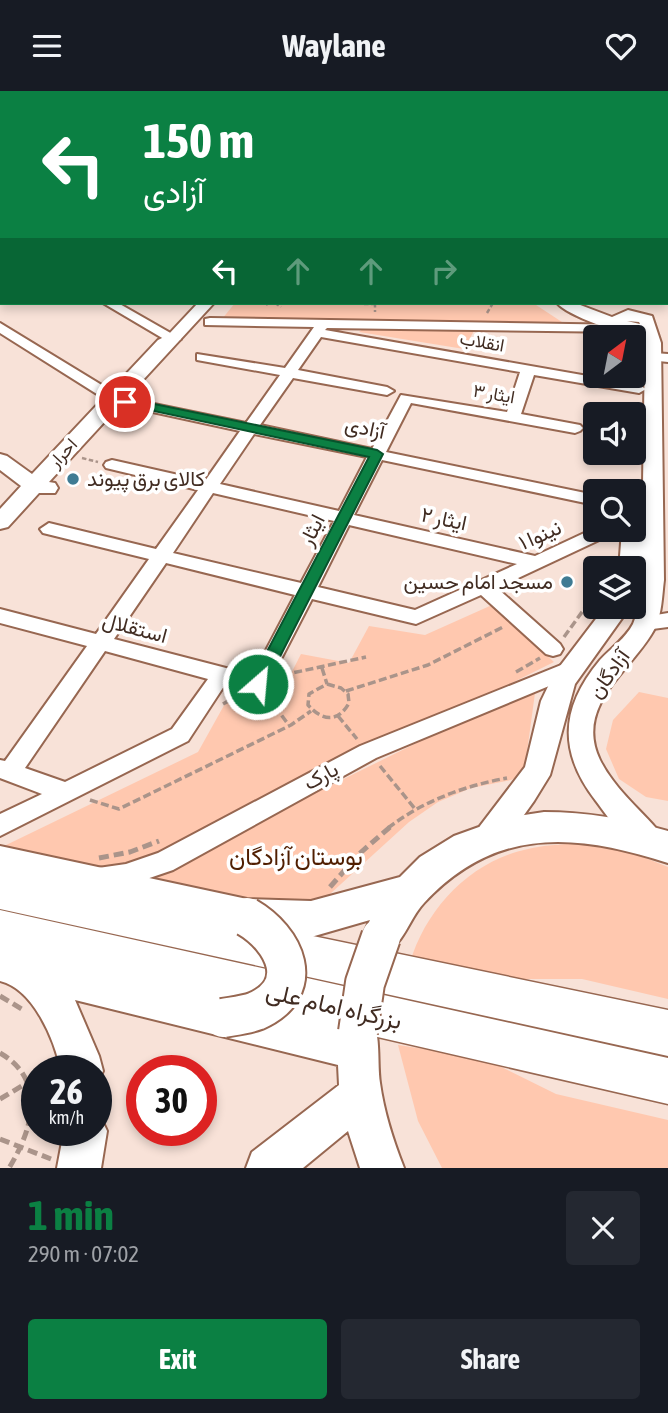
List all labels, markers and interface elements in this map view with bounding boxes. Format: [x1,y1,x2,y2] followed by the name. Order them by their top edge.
[28,27,66,65] icon: menu
[282,27,386,64] text: Waylane
[602,27,640,65] icon: heart
[143,112,254,168] text: 150 m
[28,119,119,210] icon: left
[143,173,205,210] text: آزادی
[206,252,244,290] icon: left
[279,252,317,290] icon: ahead
[352,252,390,290] icon: ahead
[425,252,463,290] icon: right
[583,325,646,389] north arrow
[583,325,646,619] map controls
[458,327,506,356] street label: انقلاب
[95,372,155,432] pin
[471,380,517,408] street label: ایثار ۳
[106,383,144,421] icon: arrive
[583,402,646,465] button: sound
[343,411,390,445] street label: آزادی
[43,434,82,473] street label: احرار
[87,466,205,493] place label: کالای برق پیوند
[65,471,81,487] marker: کالای برق پیوند
[583,479,646,542] button: search
[419,502,469,536] street label: ایثار ۲
[293,510,331,551] street label: ایثار
[515,514,565,556] street label: نینوا ۱
[583,556,646,619] button: layers
[404,569,553,596] place label: مسجد امام حسین
[559,574,575,590] marker: مسجد امام حسین
[100,607,170,648] street label: استقلال
[583,643,637,704] street label: آزادگان
[221,647,295,721] position arrow
[299,756,343,797] street label: پارک
[229,843,363,872] park label: بوستان آزادگان
[263,977,404,1037] street label: بزرگراه امام علی
[126,1055,217,1146] speed limit sign: 30
[50,1071,83,1111] text: 26
[49,1107,84,1128] text: km/h
[28,1191,114,1239] text: 1 min
[566,1191,640,1265] button: close
[28,1241,139,1267] text: 290 m · 07:02
[28,1319,327,1399] button: Exit
[341,1319,640,1399] button: Share

